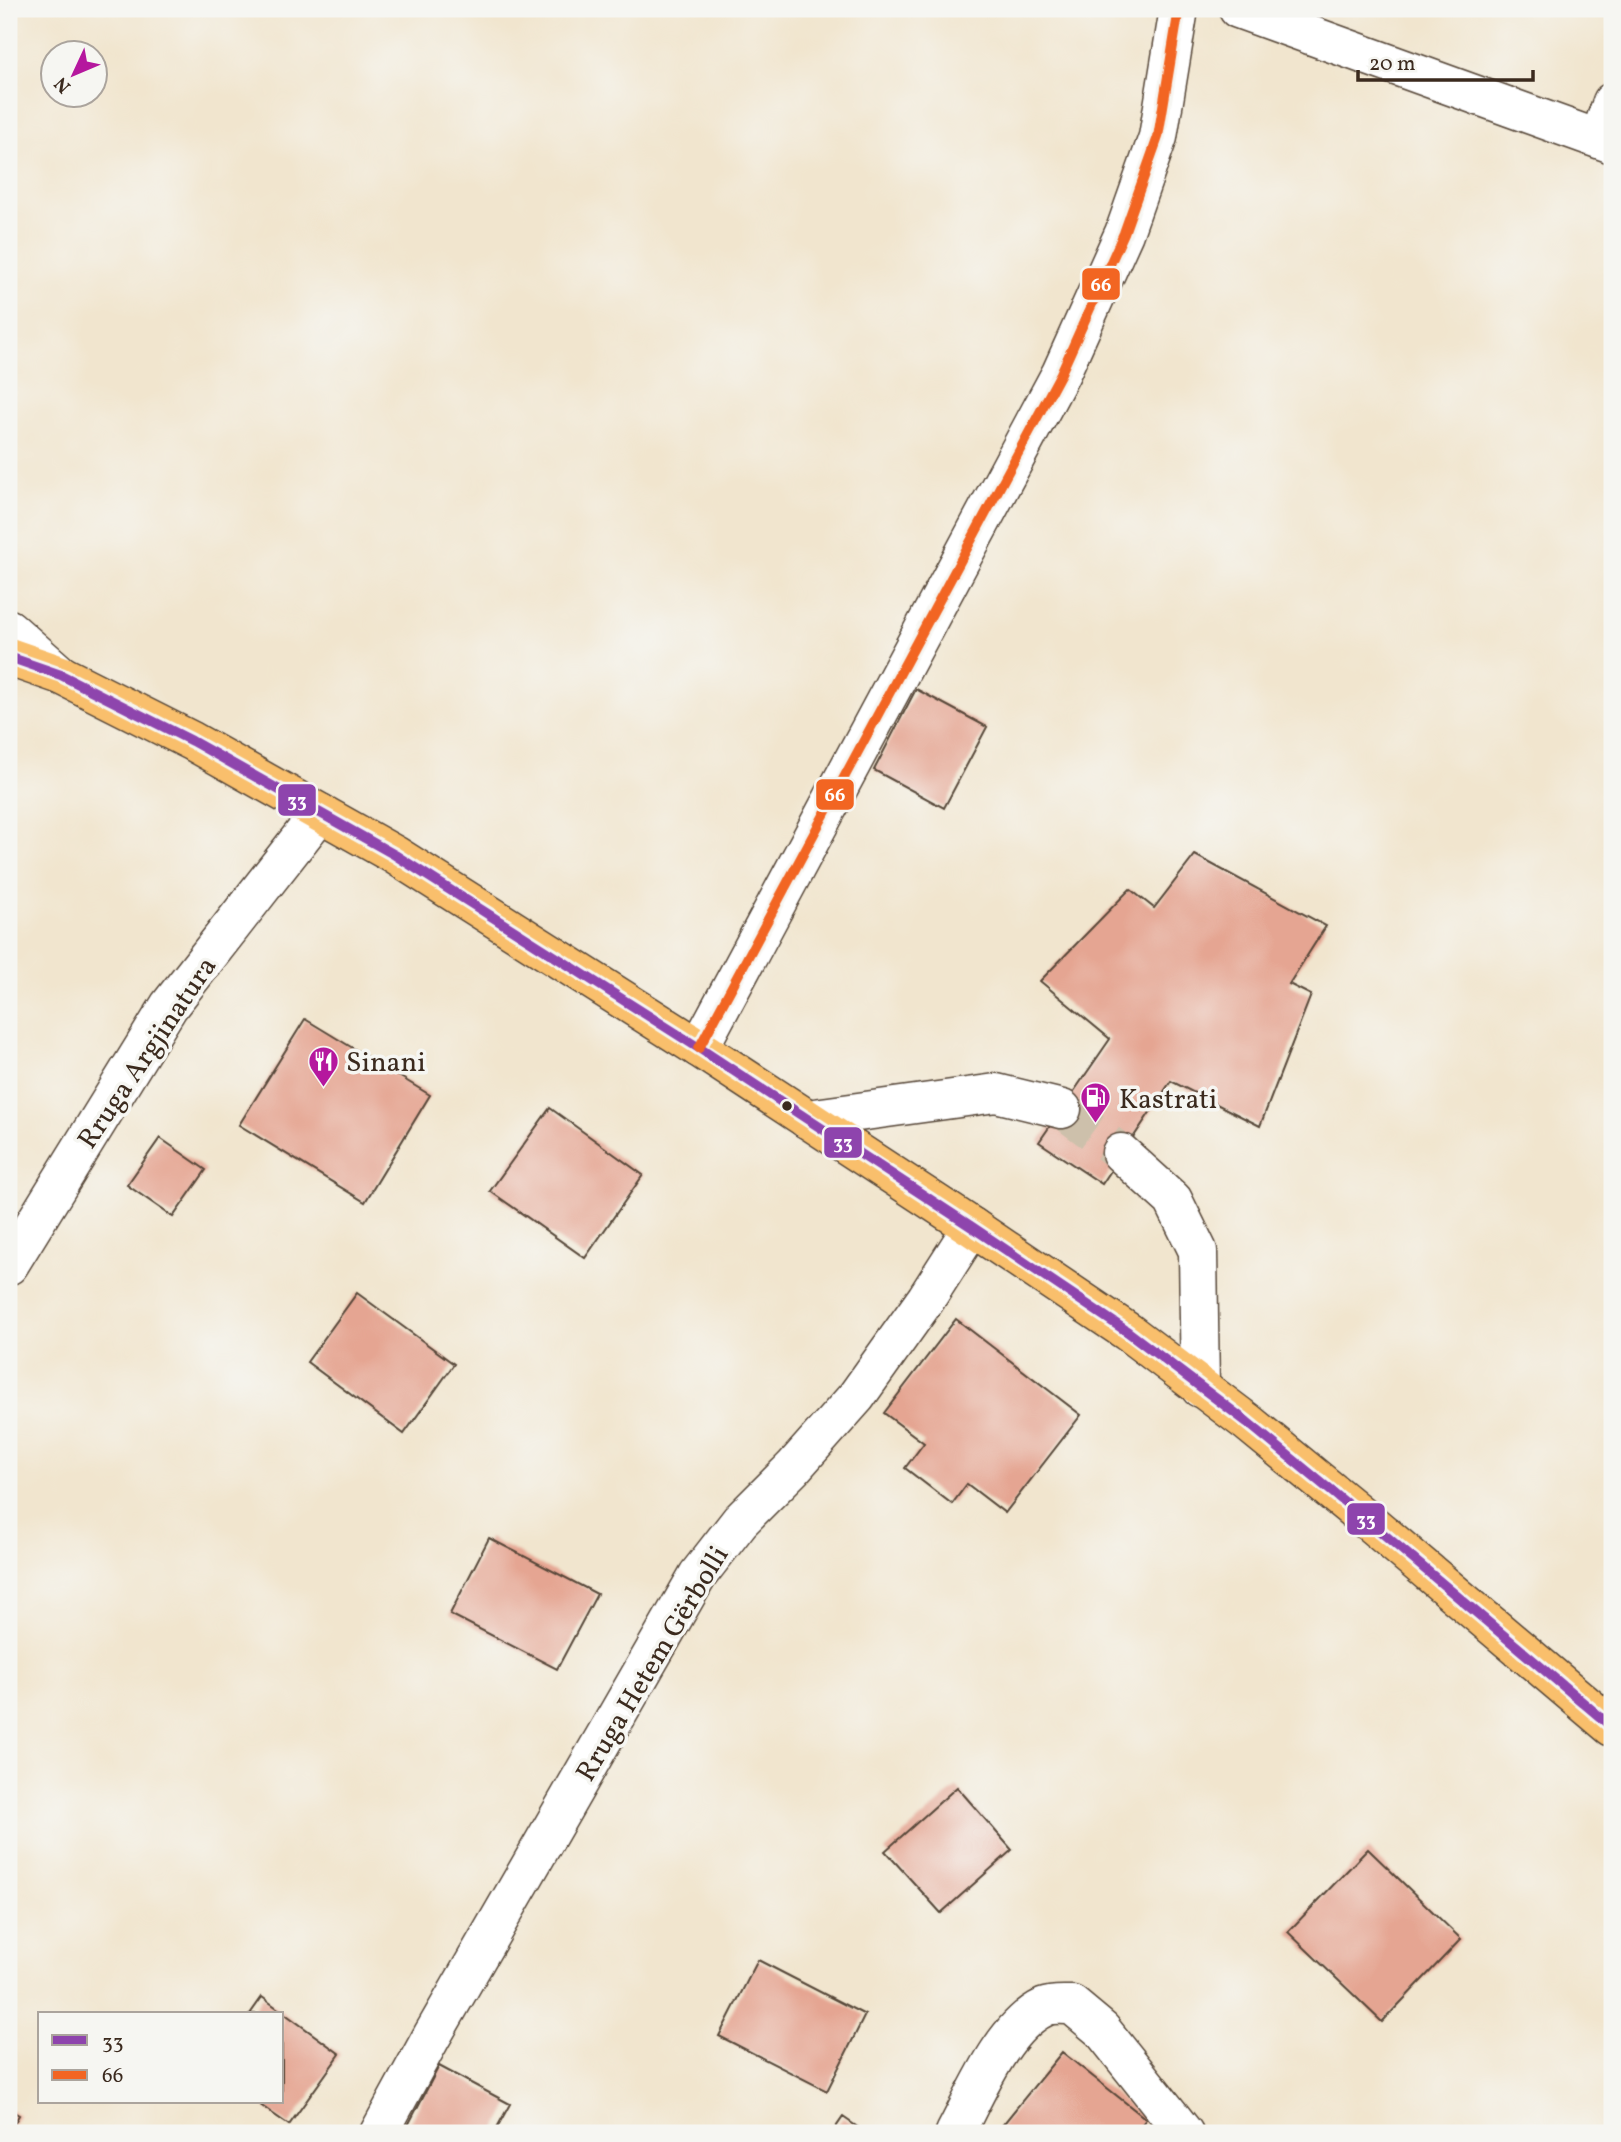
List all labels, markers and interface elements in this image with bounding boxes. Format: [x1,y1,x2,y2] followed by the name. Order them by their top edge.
[38,38,108,108] north arrow
[1358,38,1534,82] scale bar
[1369,50,1415,79] text: 20 m
[49,70,77,98] text: N
[1081,267,1121,301] line badge: 66
[1091,273,1111,299] text: 66
[815,778,855,811] line badge: 66
[277,783,317,817] line badge: 33
[825,783,845,809] text: 66
[287,789,307,815] text: 33
[69,950,227,1157] street label: Rruga Argjinatura
[306,1044,340,1088] restaurant icon: Sinani
[346,1044,426,1083] place label: Sinani
[1079,1081,1113,1125] fuel station icon: Kastrati
[1119,1081,1217,1120] place label: Kastrati
[780,1099,794,1113] unlabelled marker
[823,1126,863,1159] line badge: 33
[833,1131,853,1157] text: 33
[1346,1502,1386,1536] line badge: 33
[1356,1508,1376,1534] text: 33
[567,1539,739,1789] street label: Rruga Hetem Gërbolli
[38,2012,284,2104] legend
[102,2028,123,2057] text: 33
[102,2062,123,2091] text: 66

